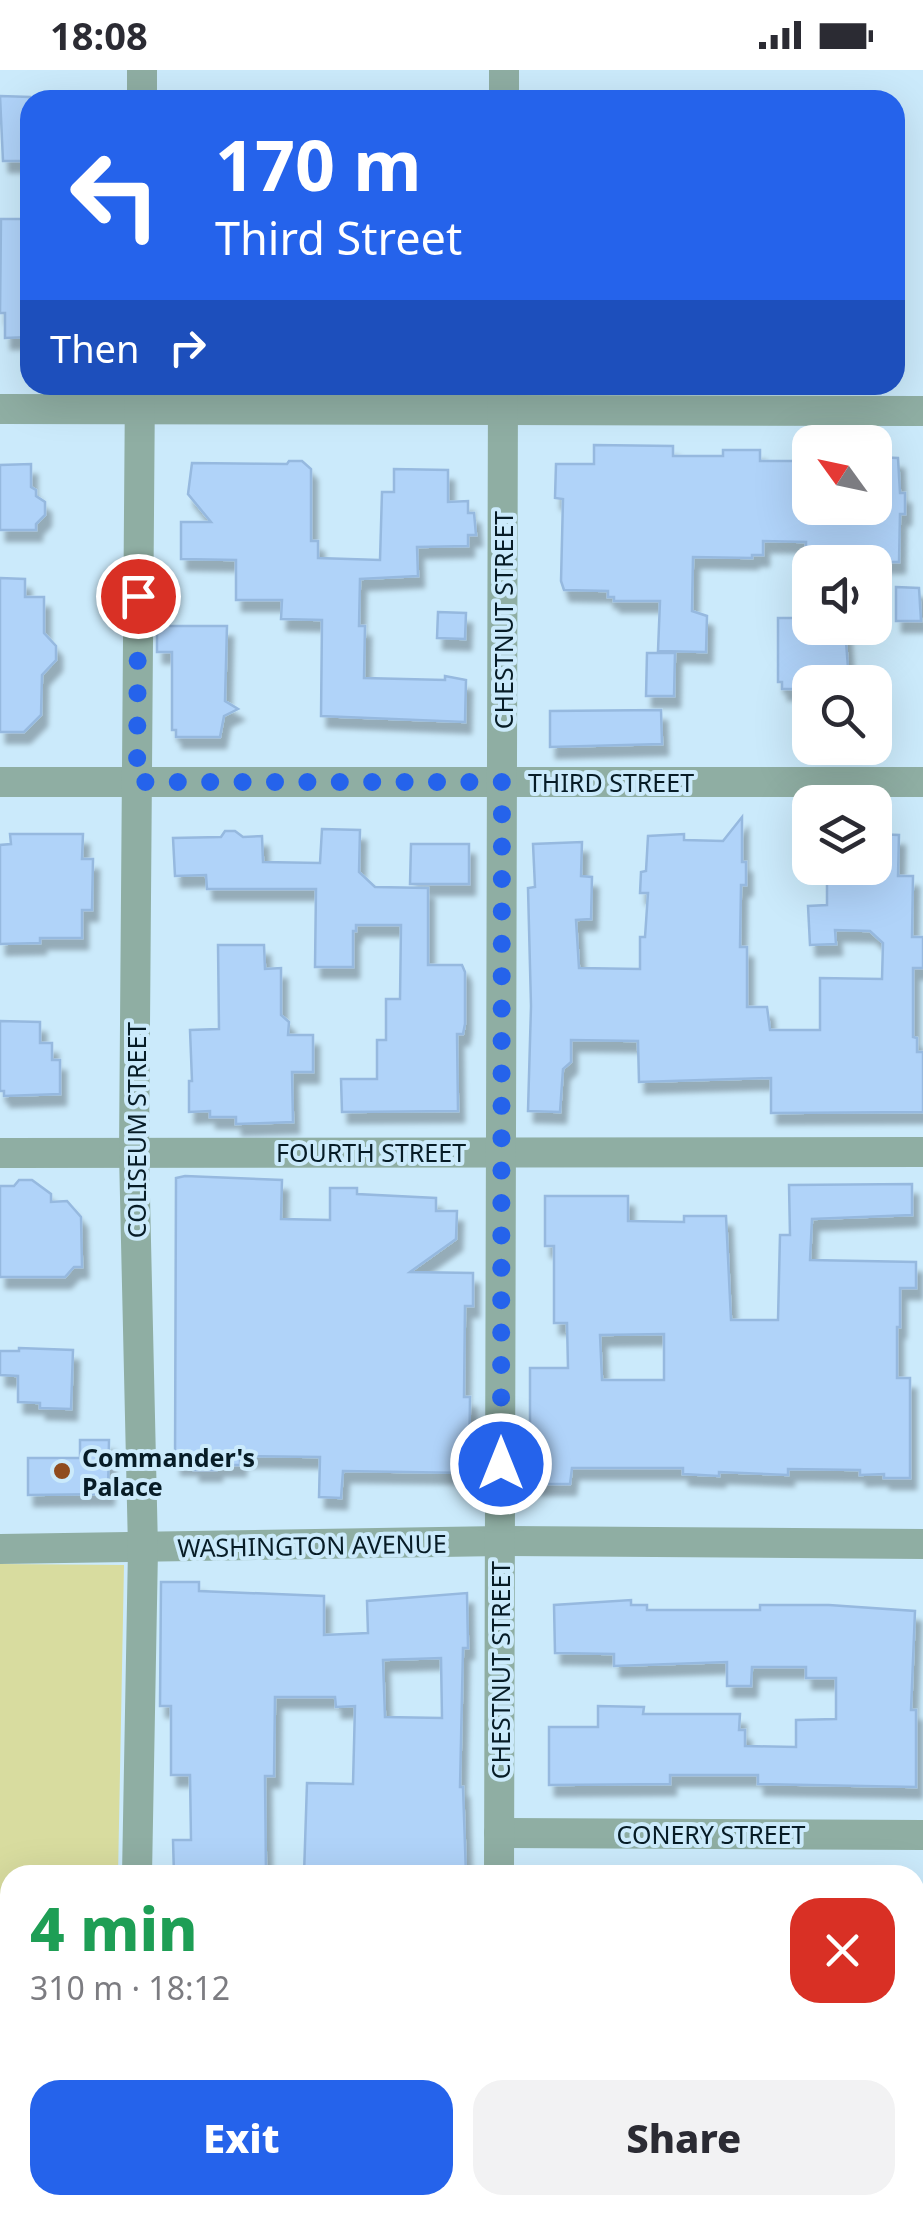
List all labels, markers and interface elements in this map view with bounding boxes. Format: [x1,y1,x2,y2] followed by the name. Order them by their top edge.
[50,9,148,61] text: 18:08
[215,116,422,212] text: 170 m
[50,130,180,260] icon: left
[215,207,462,268] text: Third Street
[160,320,215,375] icon: right
[50,322,140,374] text: Then
[792,425,892,525] north arrow
[792,425,892,885] map controls
[486,511,520,729] street label: CHESTNUT STREET
[792,545,892,645] button: sound
[96,554,181,639] pin
[111,569,166,624] icon: arrive
[792,665,892,765] button: search
[528,765,694,799] street label: THIRD STREET
[792,785,892,885] button: layers
[119,1022,153,1238] street label: COLISEUM STREET
[276,1135,466,1169] street label: FOURTH STREET
[449,1412,553,1516] position arrow
[82,1440,255,1503] place label: Commander's Palace
[51,1460,73,1482] marker: Commander's Palace
[177,1526,447,1564] street label: WASHINGTON AVENUE
[483,1561,517,1779] street label: CHESTNUT STREET
[617,1817,805,1851] street label: CONERY STREET
[30,1887,198,1969] text: 4 min
[790,1898,895,2003] button: close
[30,1966,230,2009] text: 310 m · 18:12
[30,2080,453,2195] button: Exit
[473,2080,895,2195] button: Share

